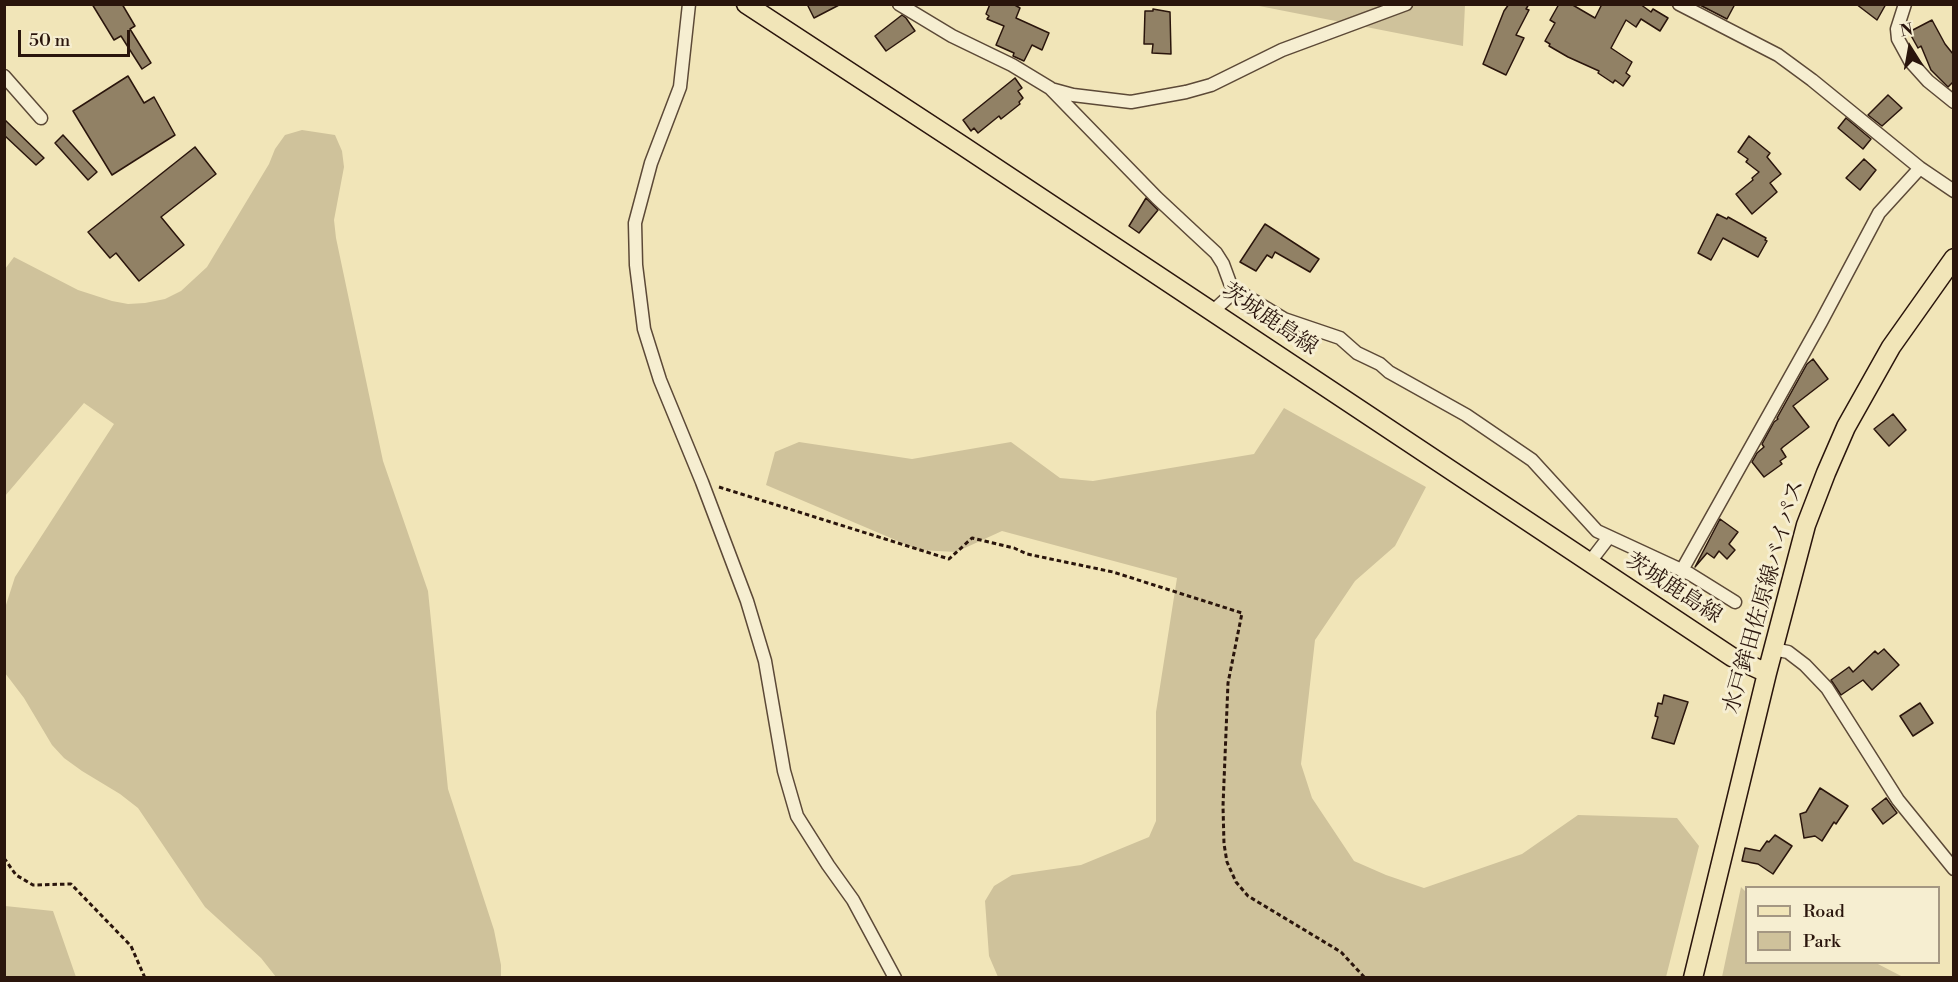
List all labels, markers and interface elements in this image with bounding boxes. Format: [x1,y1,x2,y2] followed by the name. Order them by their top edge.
[21,18,134,56] scale bar
[1880,18,1940,78] north arrow
[1898,19,1915,41] text: N
[29,29,70,52] text: 50 m
[1216,278,1322,362] street label: 茨城鹿島線
[1719,477,1811,717] street label: 水戸鉾田佐原線バイパス
[1620,548,1726,630] street label: 茨城鹿島線
[1745,886,1940,964] legend
[1803,900,1845,923] text: Road
[1803,930,1840,953] text: Park

